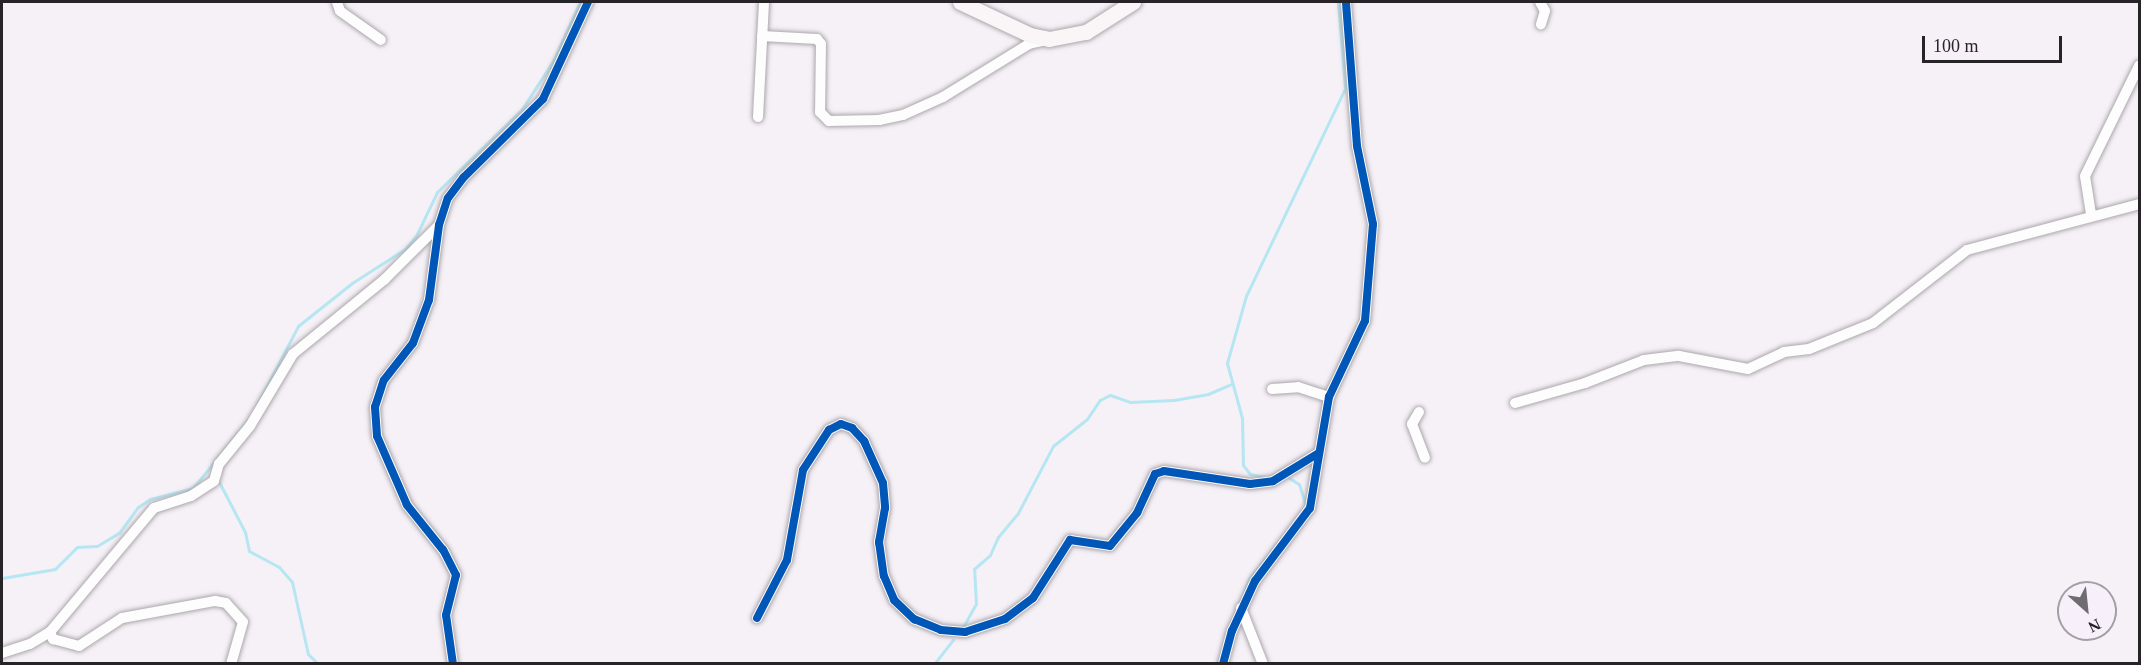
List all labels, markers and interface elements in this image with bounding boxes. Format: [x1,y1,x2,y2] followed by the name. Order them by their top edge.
[1925,24,2064,62] scale bar
[1933,36,1979,56] text: 100 m
[2057,581,2117,641] north arrow
[2085,616,2104,636] text: N

